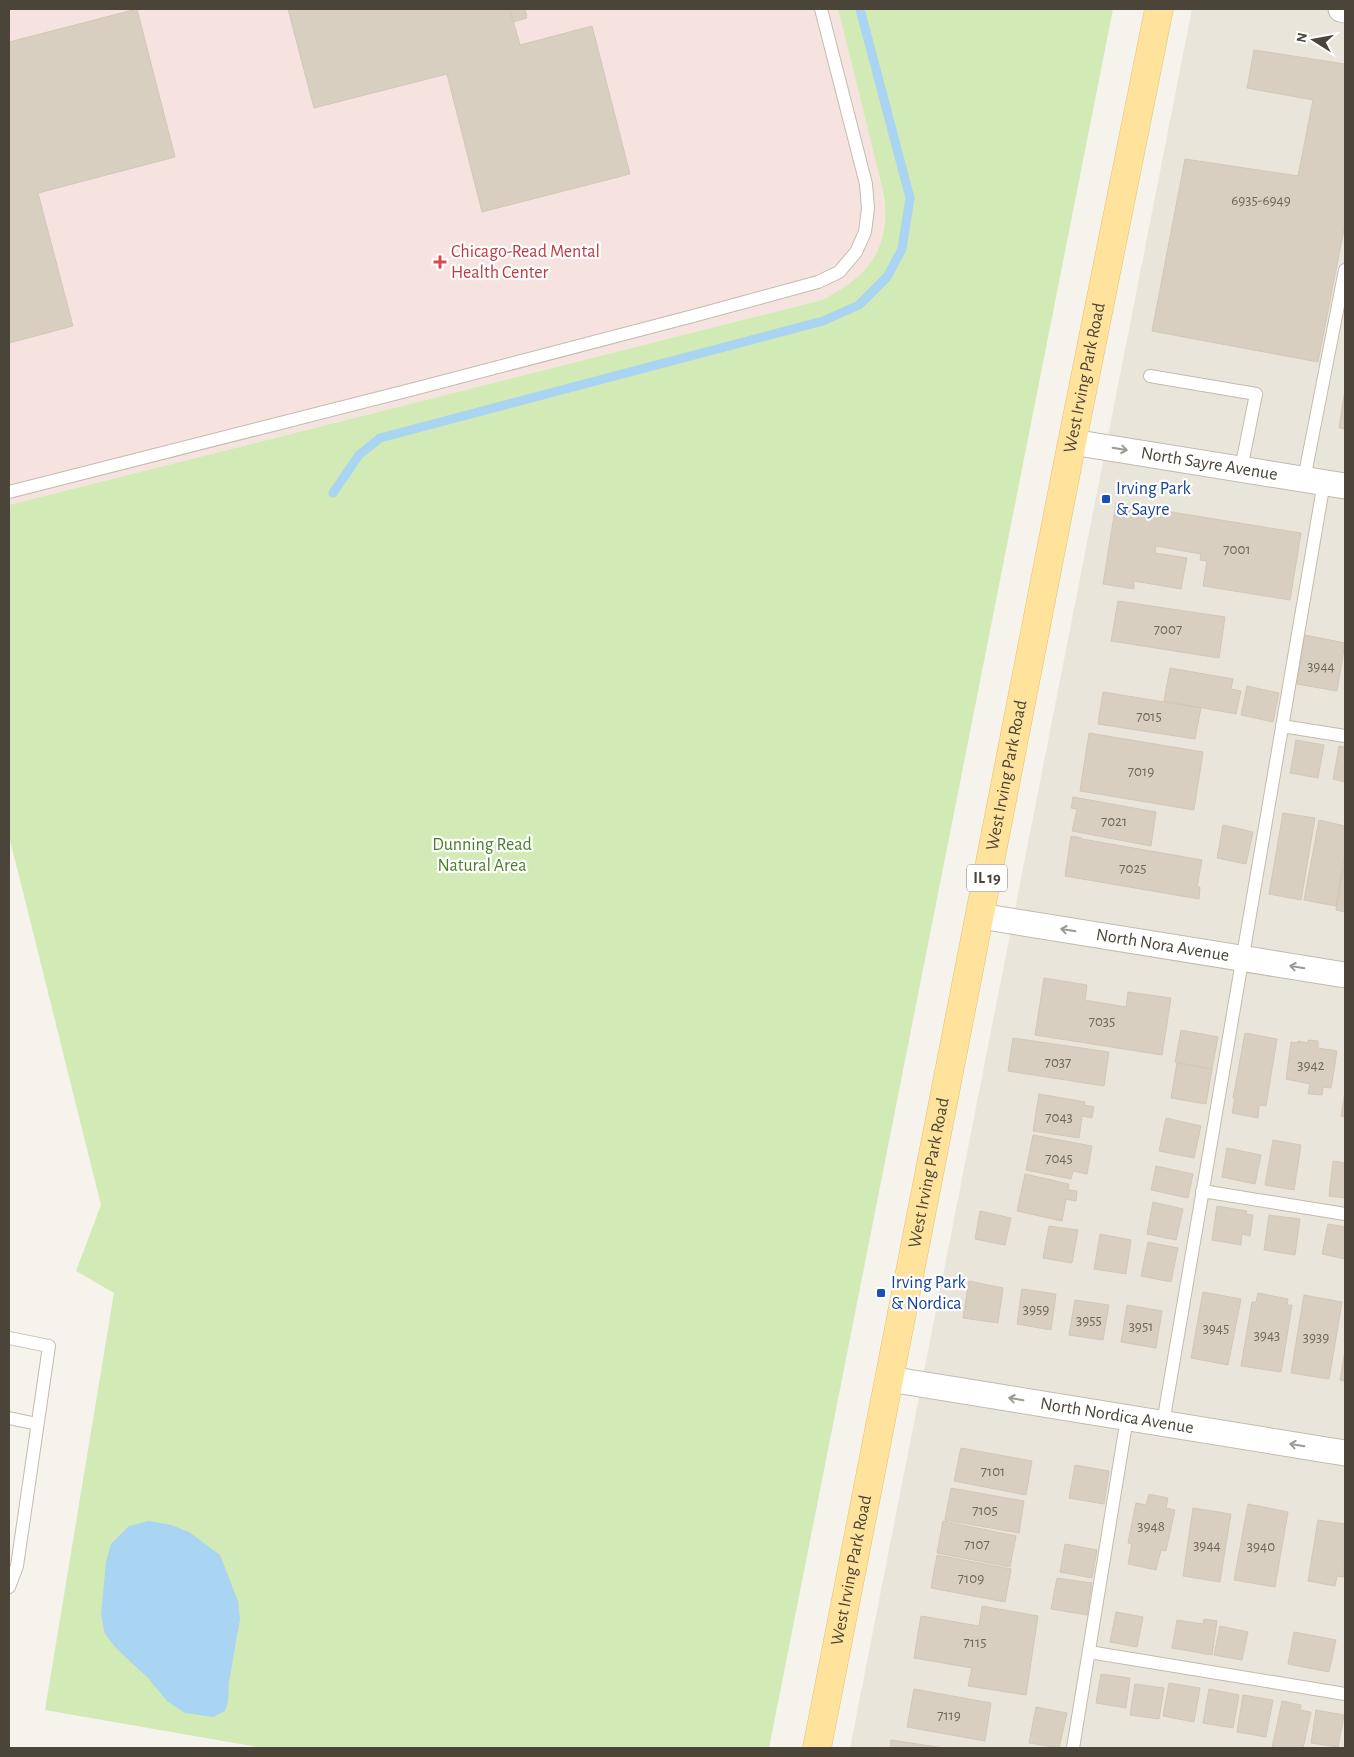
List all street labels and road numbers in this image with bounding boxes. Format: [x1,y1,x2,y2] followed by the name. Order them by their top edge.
[1061,301,1109,455] street label: West Irving Park Road
[1140,444,1279,484] street label: North Sayre Avenue
[983,699,1030,852] street label: West Irving Park Road
[967,864,1007,891] road number: IL 19
[1095,926,1231,965] street label: North Nora Avenue
[906,1096,953,1250] street label: West Irving Park Road
[1039,1395,1195,1437] street label: North Nordica Avenue
[828,1494,875,1647] street label: West Irving Park Road

